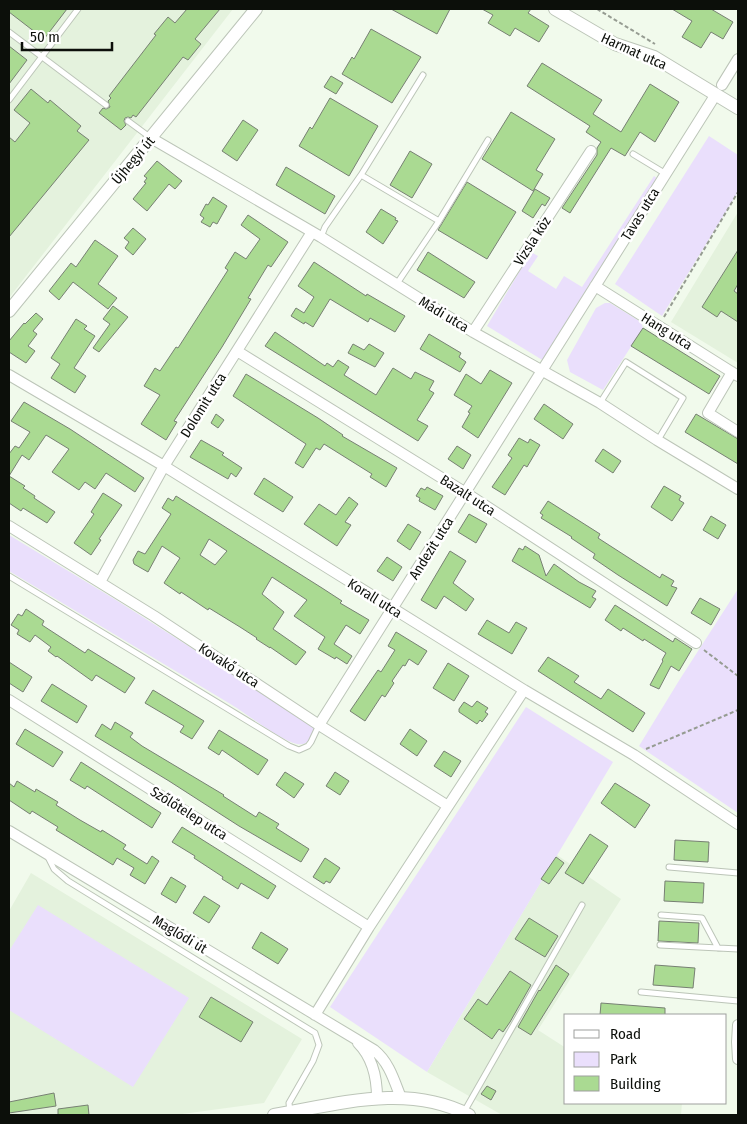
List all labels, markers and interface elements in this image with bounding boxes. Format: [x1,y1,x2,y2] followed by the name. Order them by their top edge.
[22,20,112,52] scale bar
[30,28,60,46] text: 50 m
[598,29,669,74] street label: Harmat utca
[108,132,159,188] street label: Újhegyi út
[618,185,663,244] street label: Tavas utca
[510,213,555,269] street label: Vizsla köz
[416,293,472,336] street label: Mádi utca
[638,309,696,354] street label: Hang utca
[177,370,230,441] street label: Dolomit utca
[437,471,499,520] street label: Bazalt utca
[406,514,457,583] street label: Andezit utca
[344,575,405,622] street label: Korall utca
[195,640,262,691] street label: Kovakő utca
[147,783,230,844] street label: Szőlőtelep utca
[149,912,210,958] street label: Maglódi út
[564,1014,727,1104] legend
[610,1025,641,1043] text: Road
[610,1050,637,1068] text: Park
[610,1075,661,1093] text: Building

